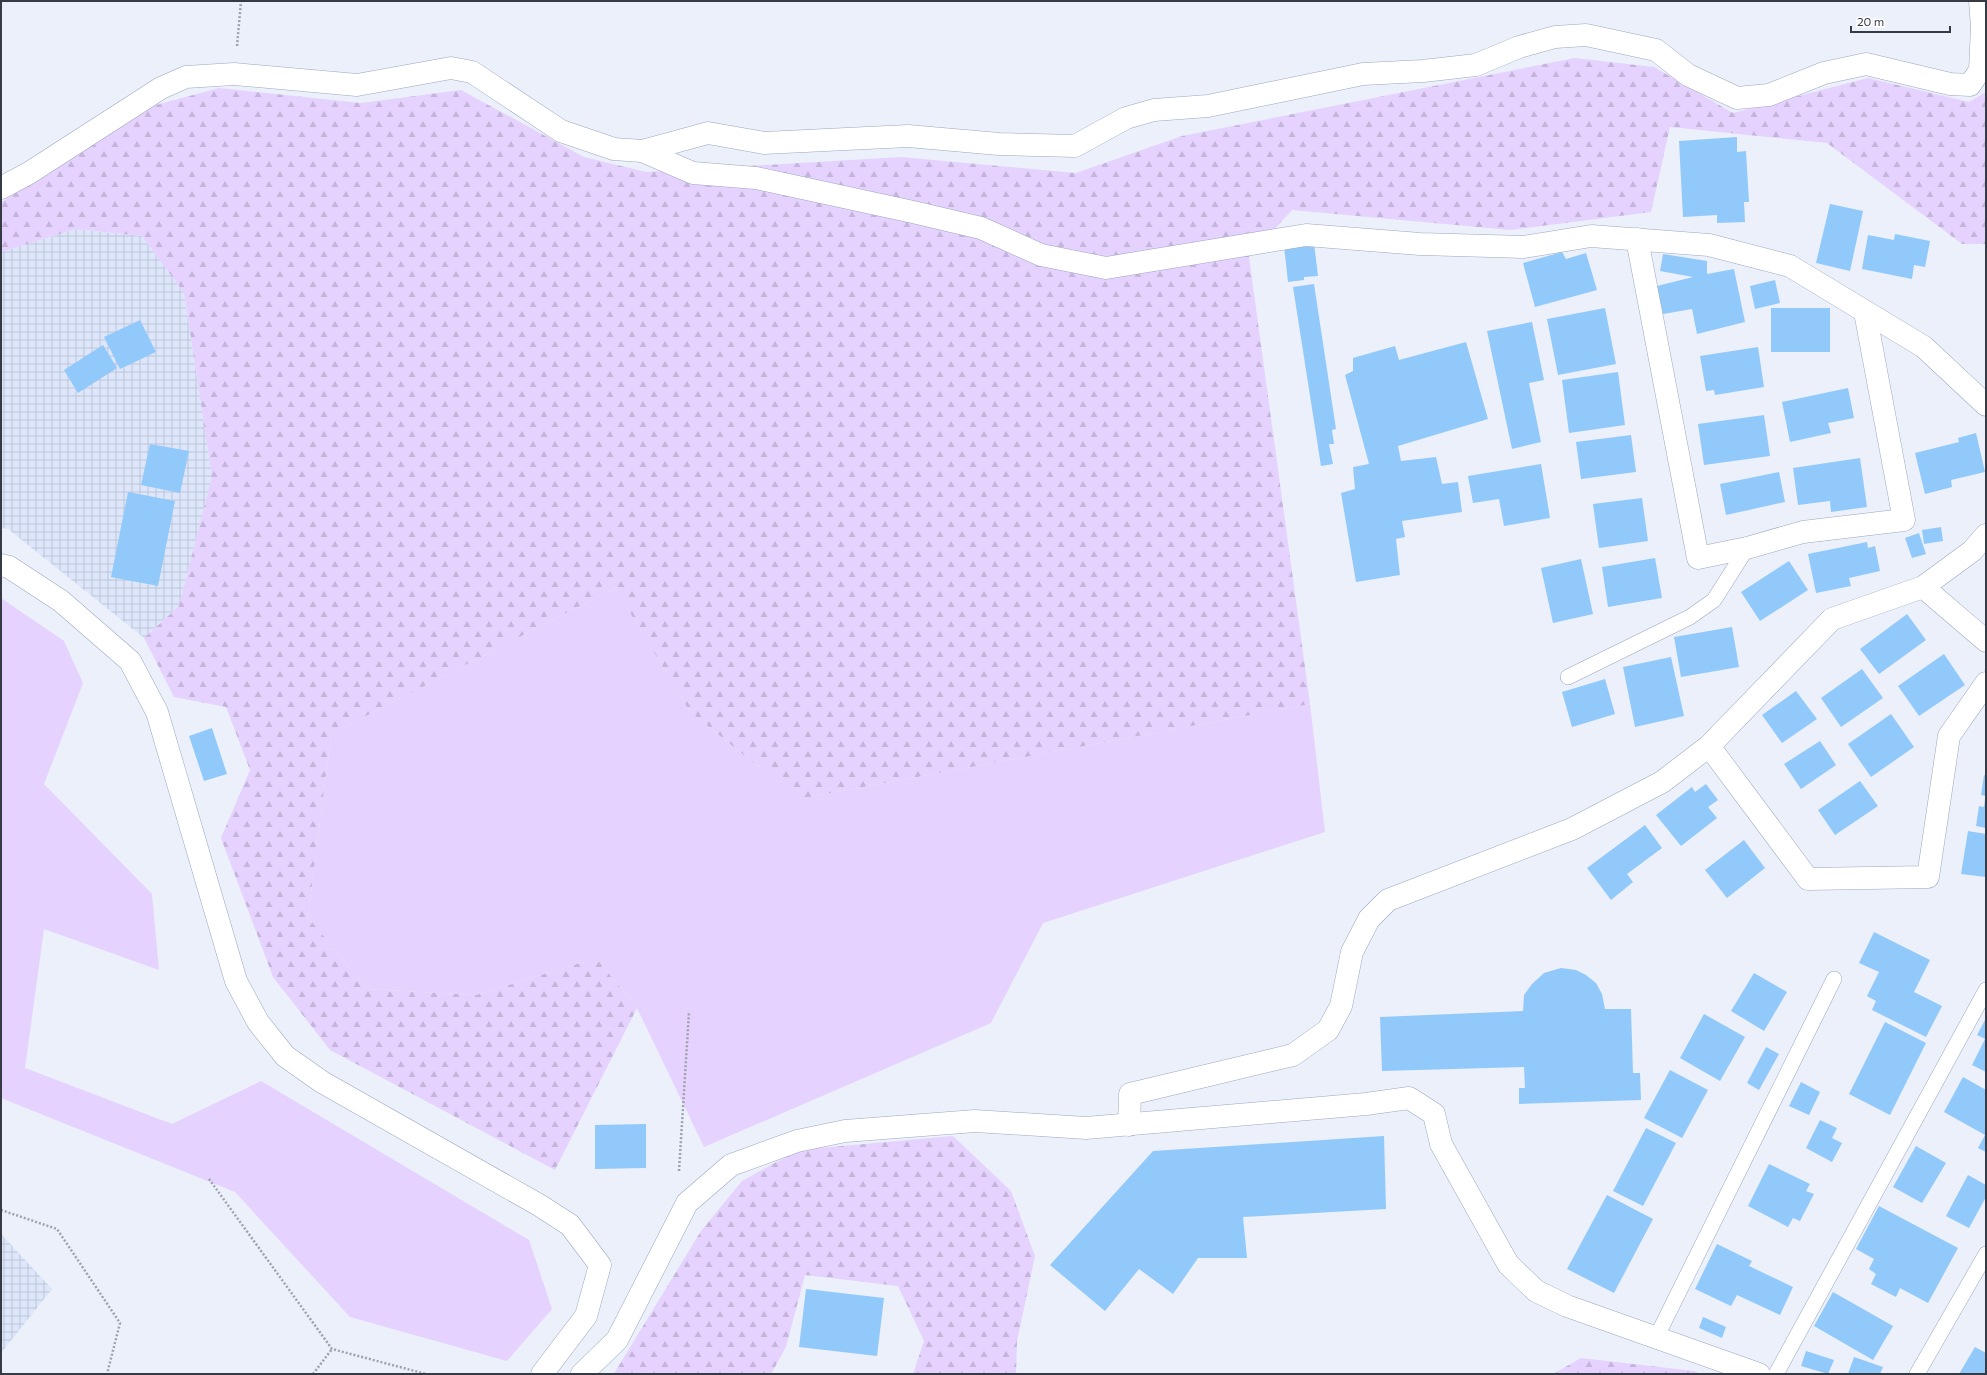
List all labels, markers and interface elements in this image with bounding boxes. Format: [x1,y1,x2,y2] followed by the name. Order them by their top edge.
[1851,8,1950,34] scale bar
[1857,14,1884,28] text: 20 m

